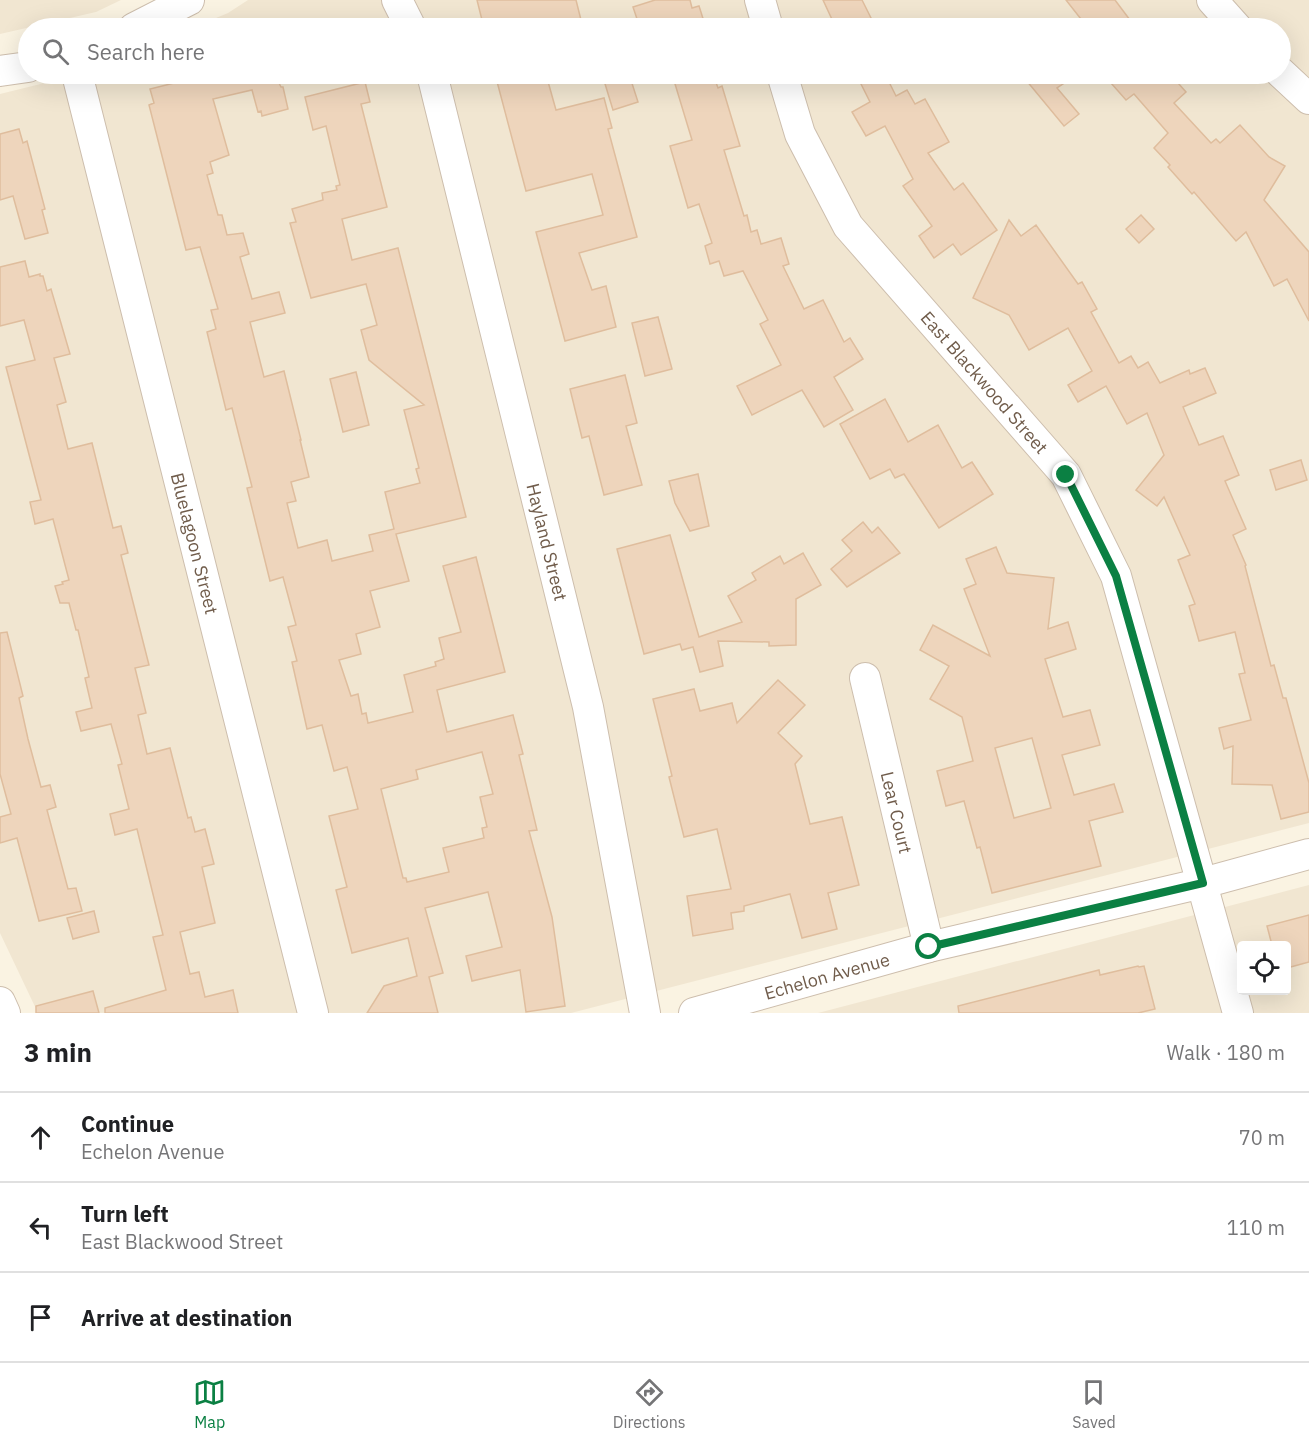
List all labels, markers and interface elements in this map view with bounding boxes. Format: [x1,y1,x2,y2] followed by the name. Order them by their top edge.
[18,18,1291,84] search box
[39,35,72,68] icon: search
[87,37,205,66] text: Search here
[916,306,1053,458] street label: East Blackwood Street
[1052,461,1078,487] route end
[166,470,224,616] street label: Bluelagoon Street
[522,481,573,603] street label: Hayland Street
[876,769,918,856] street label: Lear Court
[915,933,941,959] route start
[1237,941,1291,995] map controls
[1237,941,1291,995] button: locate
[762,947,892,1004] street label: Echelon Avenue
[24,1035,92,1069] text: 3 min
[1167,1039,1285,1066] text: Walk · 180 m
[81,1109,174,1138] text: Continue
[24,1121,57,1154] icon: ahead
[1239,1124,1285,1151] text: 70 m
[81,1138,224,1165] text: Echelon Avenue
[81,1199,169,1228] text: Turn left
[24,1211,57,1244] icon: left
[1227,1214,1285,1241] text: 110 m
[81,1228,283,1255] text: East Blackwood Street
[24,1301,57,1334] icon: arrive
[81,1303,292,1332] text: Arrive at destination
[193,1376,226,1432] tab: Map
[613,1376,686,1432] tab: Directions
[1072,1376,1116,1432] tab: Saved

